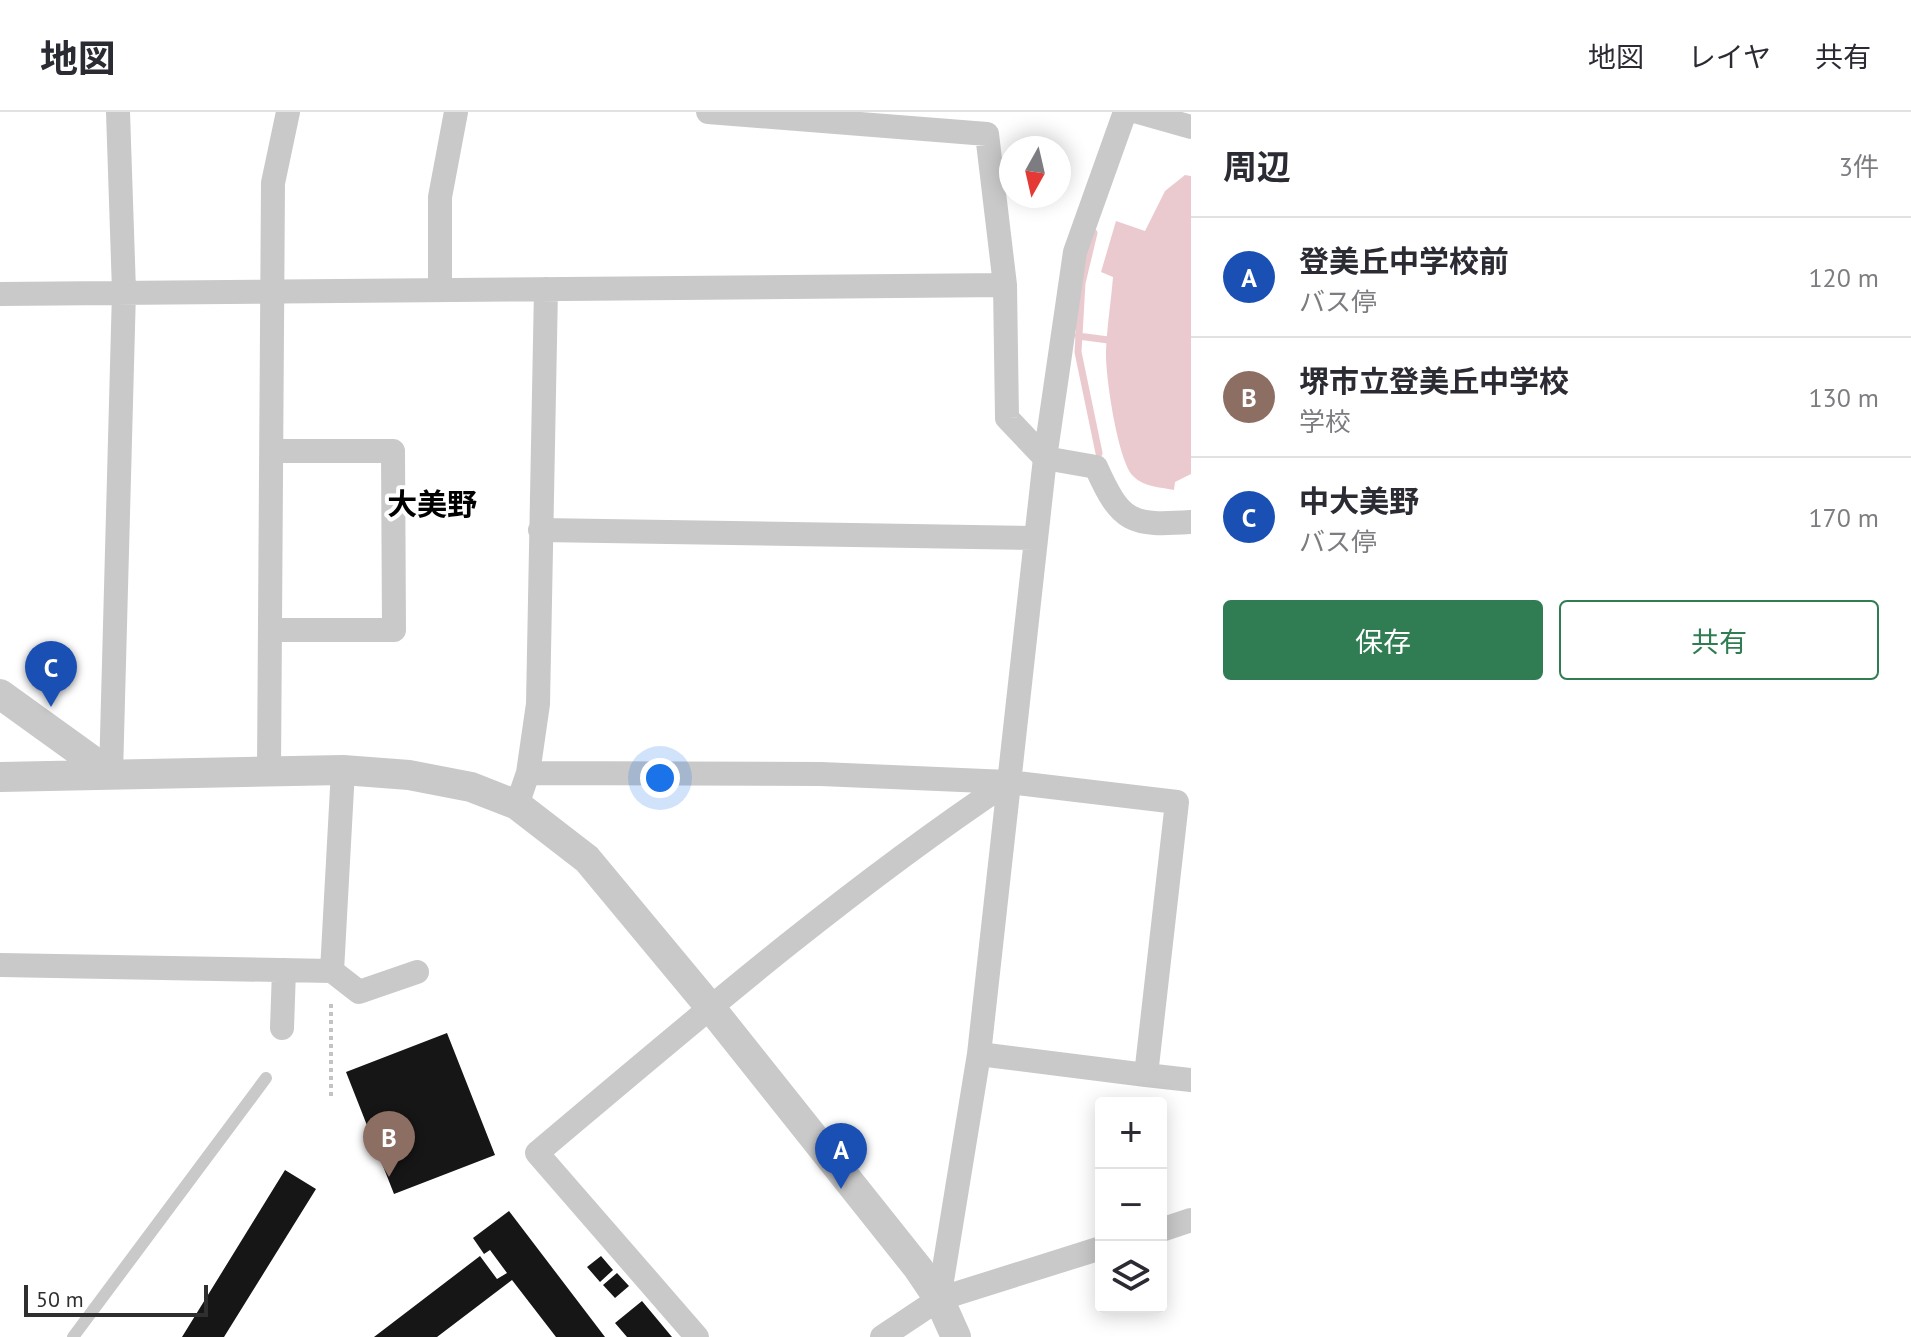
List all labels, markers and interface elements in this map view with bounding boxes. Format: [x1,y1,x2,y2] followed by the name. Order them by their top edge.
[40,33,116,82] text: 地図
[1588,38,1644,75] text: 地図
[1688,38,1771,75] text: レイヤ
[1815,38,1871,75] text: 共有
[999,136,1071,208] north arrow
[1223,144,1291,188] text: 周辺
[1839,150,1879,183] text: 3件
[1299,241,1509,280] text: 登美丘中学校前
[1241,261,1257,294] text: A
[1808,261,1879,294] text: 120 m
[1299,285,1377,318] text: バス停
[1299,361,1569,400] text: 堺市立登美丘中学校
[1241,381,1257,414] text: B
[1808,381,1879,414] text: 130 m
[1299,405,1351,438] text: 学校
[1299,481,1419,520] text: 中大美野
[387,484,477,523] district label: 大美野
[1242,501,1256,534] text: C
[1808,501,1879,534] text: 170 m
[1299,525,1377,558] text: バス停
[1223,600,1543,680] button: 保存
[1559,600,1879,680] button: 共有
[25,641,77,707] pin: C
[640,758,680,798] your location
[1095,1097,1167,1313] map controls
[1095,1097,1167,1169] button: +
[363,1111,415,1177] pin: B
[815,1123,867,1189] pin: A
[1095,1169,1167,1241] button: −
[1095,1241,1167,1313] button: layers
[24,1281,208,1317] scale bar
[36,1285,84,1313] text: 50 m

